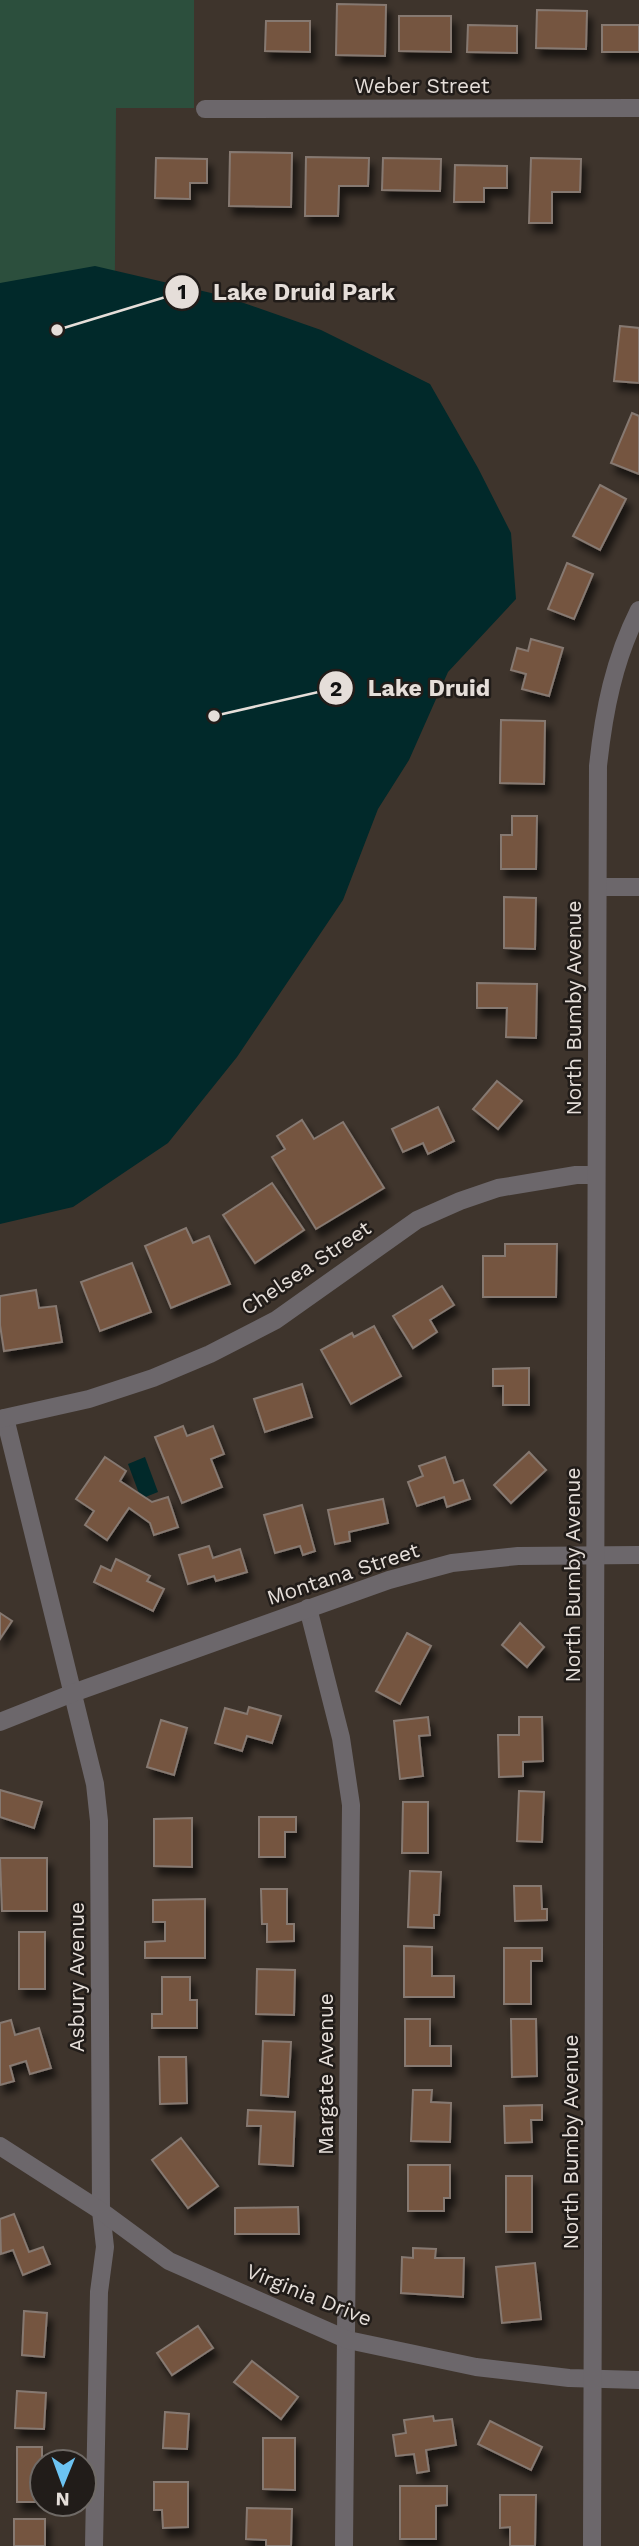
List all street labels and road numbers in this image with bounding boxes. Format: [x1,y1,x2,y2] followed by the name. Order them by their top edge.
[354,73,490,98] street label: Weber Street
[561,900,586,1116] street label: North Bumby Avenue
[236,1215,375,1320] street label: Chelsea Street
[560,1467,585,1683] street label: North Bumby Avenue
[264,1537,422,1610] street label: Montana Street
[64,1902,89,2052] street label: Asbury Avenue
[313,1993,338,2155] street label: Margate Avenue
[558,2034,583,2250] street label: North Bumby Avenue
[243,2258,376,2331] street label: Virginia Drive

